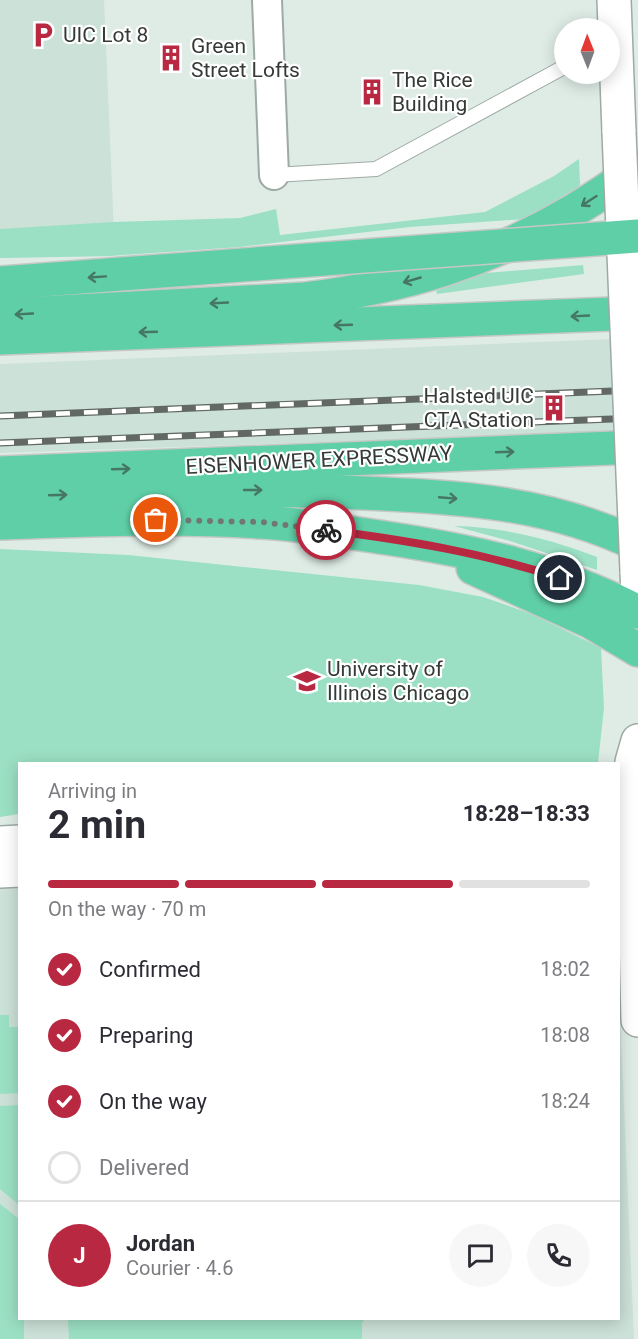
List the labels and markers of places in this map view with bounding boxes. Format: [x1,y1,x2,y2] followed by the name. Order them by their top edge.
[28,20,58,50] parking icon: UIC Lot 8
[63,23,148,47] place label: UIC Lot 8
[191,34,300,82] place label: Green Street Lofts
[156,43,186,73] building icon: Green Street Lofts
[392,68,473,116] place label: The Rice Building
[357,77,387,107] building icon: The Rice Building
[424,384,534,432] place label: Halsted UIC CTA Station
[539,393,569,423] building icon: Halsted UIC CTA Station
[130,494,181,545] pin
[534,552,585,603] pin
[327,657,469,705] place label: University of Illinois Chicago
[292,666,322,696] school or university icon: University of Illinois Chicago

